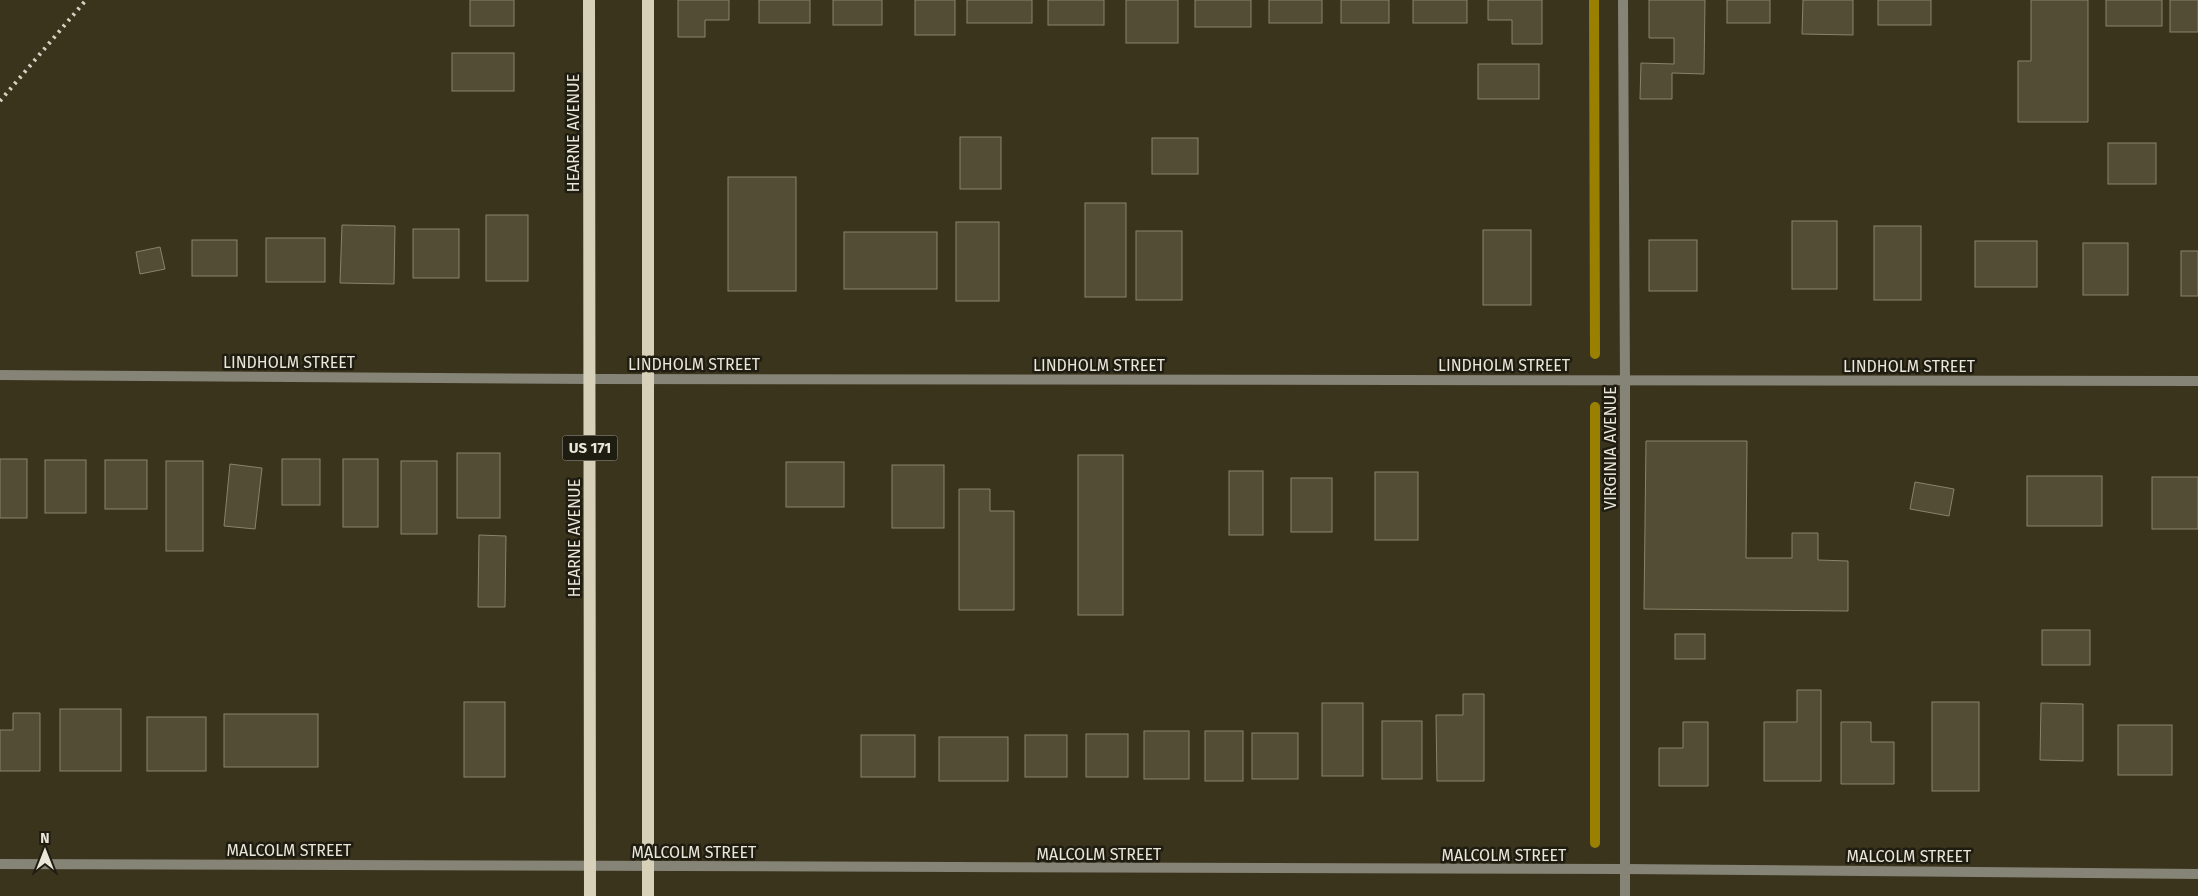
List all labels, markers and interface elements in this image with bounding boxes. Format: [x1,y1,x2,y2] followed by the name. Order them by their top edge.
[564,74,583,192] street label: HEARNE AVENUE
[223,353,356,372] street label: LINDHOLM STREET
[628,355,761,374] street label: LINDHOLM STREET
[1033,356,1166,375] street label: LINDHOLM STREET
[1438,356,1571,375] street label: LINDHOLM STREET
[1843,357,1976,376] street label: LINDHOLM STREET
[1601,386,1620,510] street label: VIRGINIA AVENUE
[562,436,618,460] road number: US 171
[565,479,584,597] street label: HEARNE AVENUE
[20,826,70,876] north arrow
[40,830,50,847] text: N
[227,841,352,860] street label: MALCOLM STREET
[632,843,757,862] street label: MALCOLM STREET
[1037,845,1162,864] street label: MALCOLM STREET
[1442,846,1567,865] street label: MALCOLM STREET
[1847,847,1972,866] street label: MALCOLM STREET

